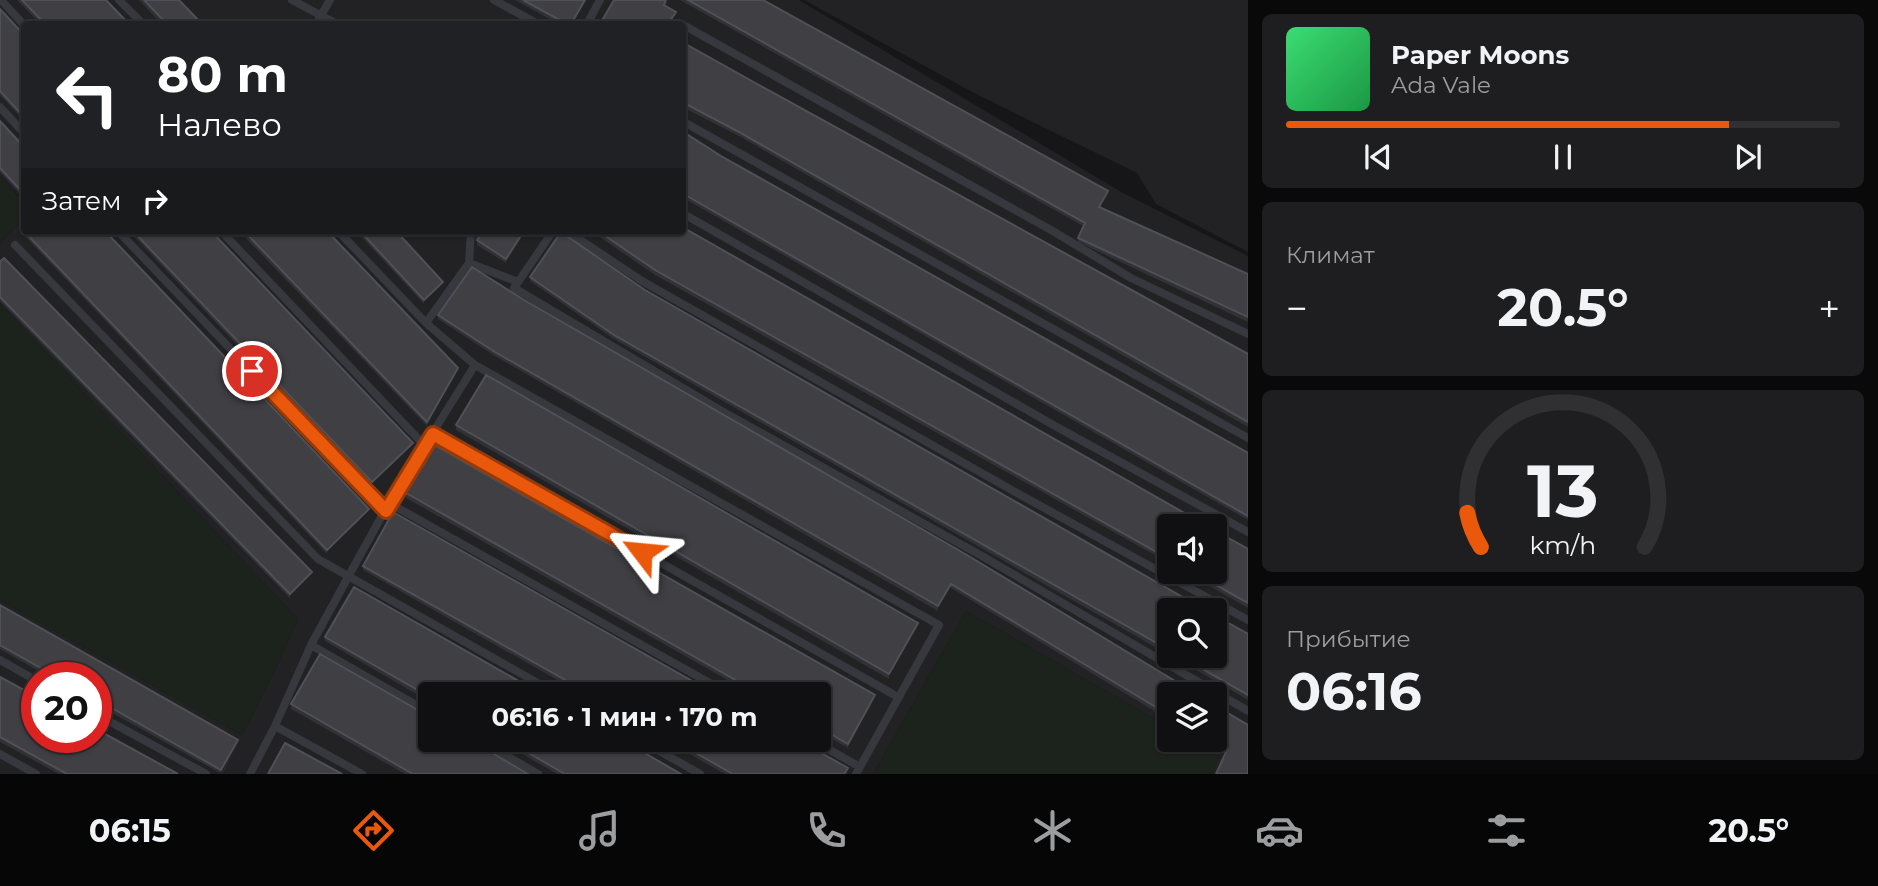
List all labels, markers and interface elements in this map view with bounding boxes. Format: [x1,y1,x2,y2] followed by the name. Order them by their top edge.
[1391,39,1569,71] text: Paper Moons
[157,45,288,104] text: 80 m
[42,49,133,140] icon: left
[1391,71,1491,99] text: Ada Vale
[157,105,282,144] text: Налево
[1359,138,1397,176] icon: previous
[1544,138,1582,176] icon: pause
[1729,138,1767,176] icon: next
[136,182,174,220] icon: right
[42,185,122,217] text: Затем
[1286,241,1375,269] text: Климат
[1497,276,1629,339] text: 20.5°
[1286,285,1308,332] text: −
[1818,285,1840,332] text: +
[222,341,282,401] pin
[233,352,271,390] icon: arrive
[1527,447,1599,535] text: 13
[1157,514,1227,752] map controls
[1157,514,1227,584] button: sound
[605,515,679,589] position arrow
[1530,530,1596,560] text: km/h
[1157,598,1227,668] button: search
[1286,625,1411,653] text: Прибытие
[1286,660,1422,723] text: 06:16
[21,662,112,753] speed limit sign: 20
[1157,682,1227,752] button: layers
[491,701,758,733] text: 06:16 · 1 мин · 170 m
[349,806,398,855] icon: directions
[575,806,624,855] icon: music
[802,806,851,855] icon: phone
[1028,806,1077,855] icon: climate
[1255,806,1304,855] icon: car
[1482,806,1531,855] icon: filters
[89,811,171,850] text: 06:15
[1708,811,1789,850] text: 20.5°

